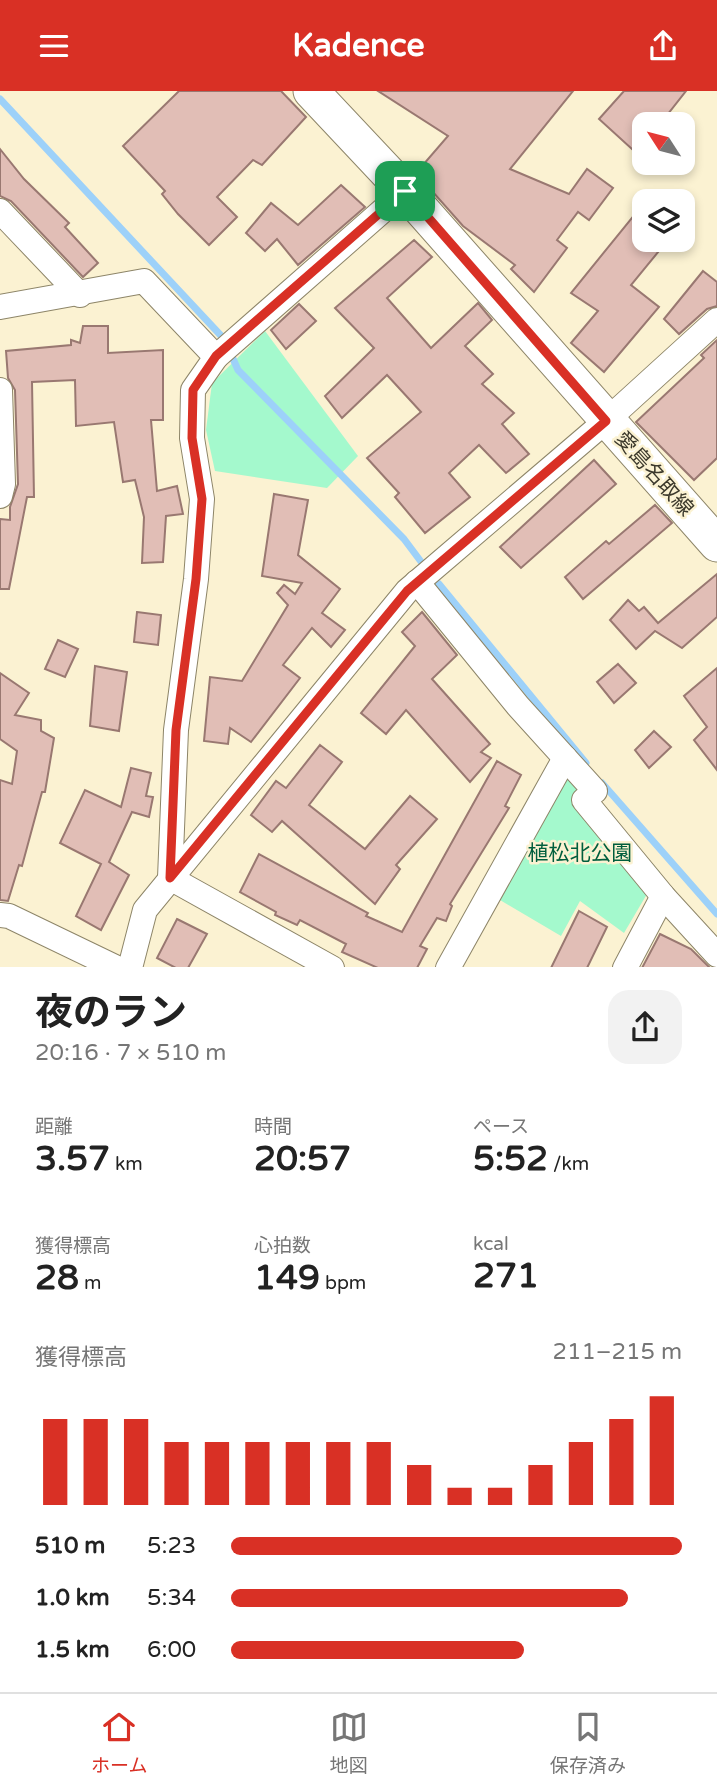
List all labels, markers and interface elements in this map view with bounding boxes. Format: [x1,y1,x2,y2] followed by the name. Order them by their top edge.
[35,27,73,65] icon: menu
[292,27,425,65] text: Kadence
[644,27,682,65] icon: share
[632,112,695,175] north arrow
[632,112,695,252] map controls
[375,161,435,221] pin
[386,172,424,210] icon: arrive
[632,189,695,252] button: layers
[610,427,698,521] street label: 愛島名取線
[528,841,633,866] park label: 植松北公園
[35,990,187,1036] text: 夜のラン
[608,990,682,1064] button: share
[35,1039,226,1067] text: 20:16 · 7 × 510 m
[35,1116,73,1138] text: 距離
[254,1116,292,1138] text: 時間
[473,1116,529,1138] text: ペース
[35,1138,110,1180] text: 3.57
[254,1138,351,1180] text: 20:57
[473,1138,548,1180] text: 5:52
[110,1153,143,1175] text: km
[548,1153,589,1175] text: /km
[473,1233,509,1255] text: kcal
[35,1235,111,1257] text: 獲得標高
[254,1235,311,1257] text: 心拍数
[473,1255,539,1297] text: 271
[35,1257,79,1299] text: 28
[254,1257,320,1299] text: 149
[79,1272,101,1294] text: m
[320,1272,366,1294] text: bpm
[553,1338,682,1366] text: 211–215 m
[35,1344,127,1372] text: 獲得標高
[35,1532,105,1560] text: 510 m
[147,1532,196,1560] text: 5:23
[35,1584,110,1612] text: 1.0 km
[147,1584,196,1612] text: 5:34
[35,1636,110,1664] text: 1.5 km
[147,1636,196,1664] text: 6:00
[91,1708,148,1777] tab: ホーム
[330,1708,368,1777] tab: 地図
[550,1708,626,1777] tab: 保存済み

